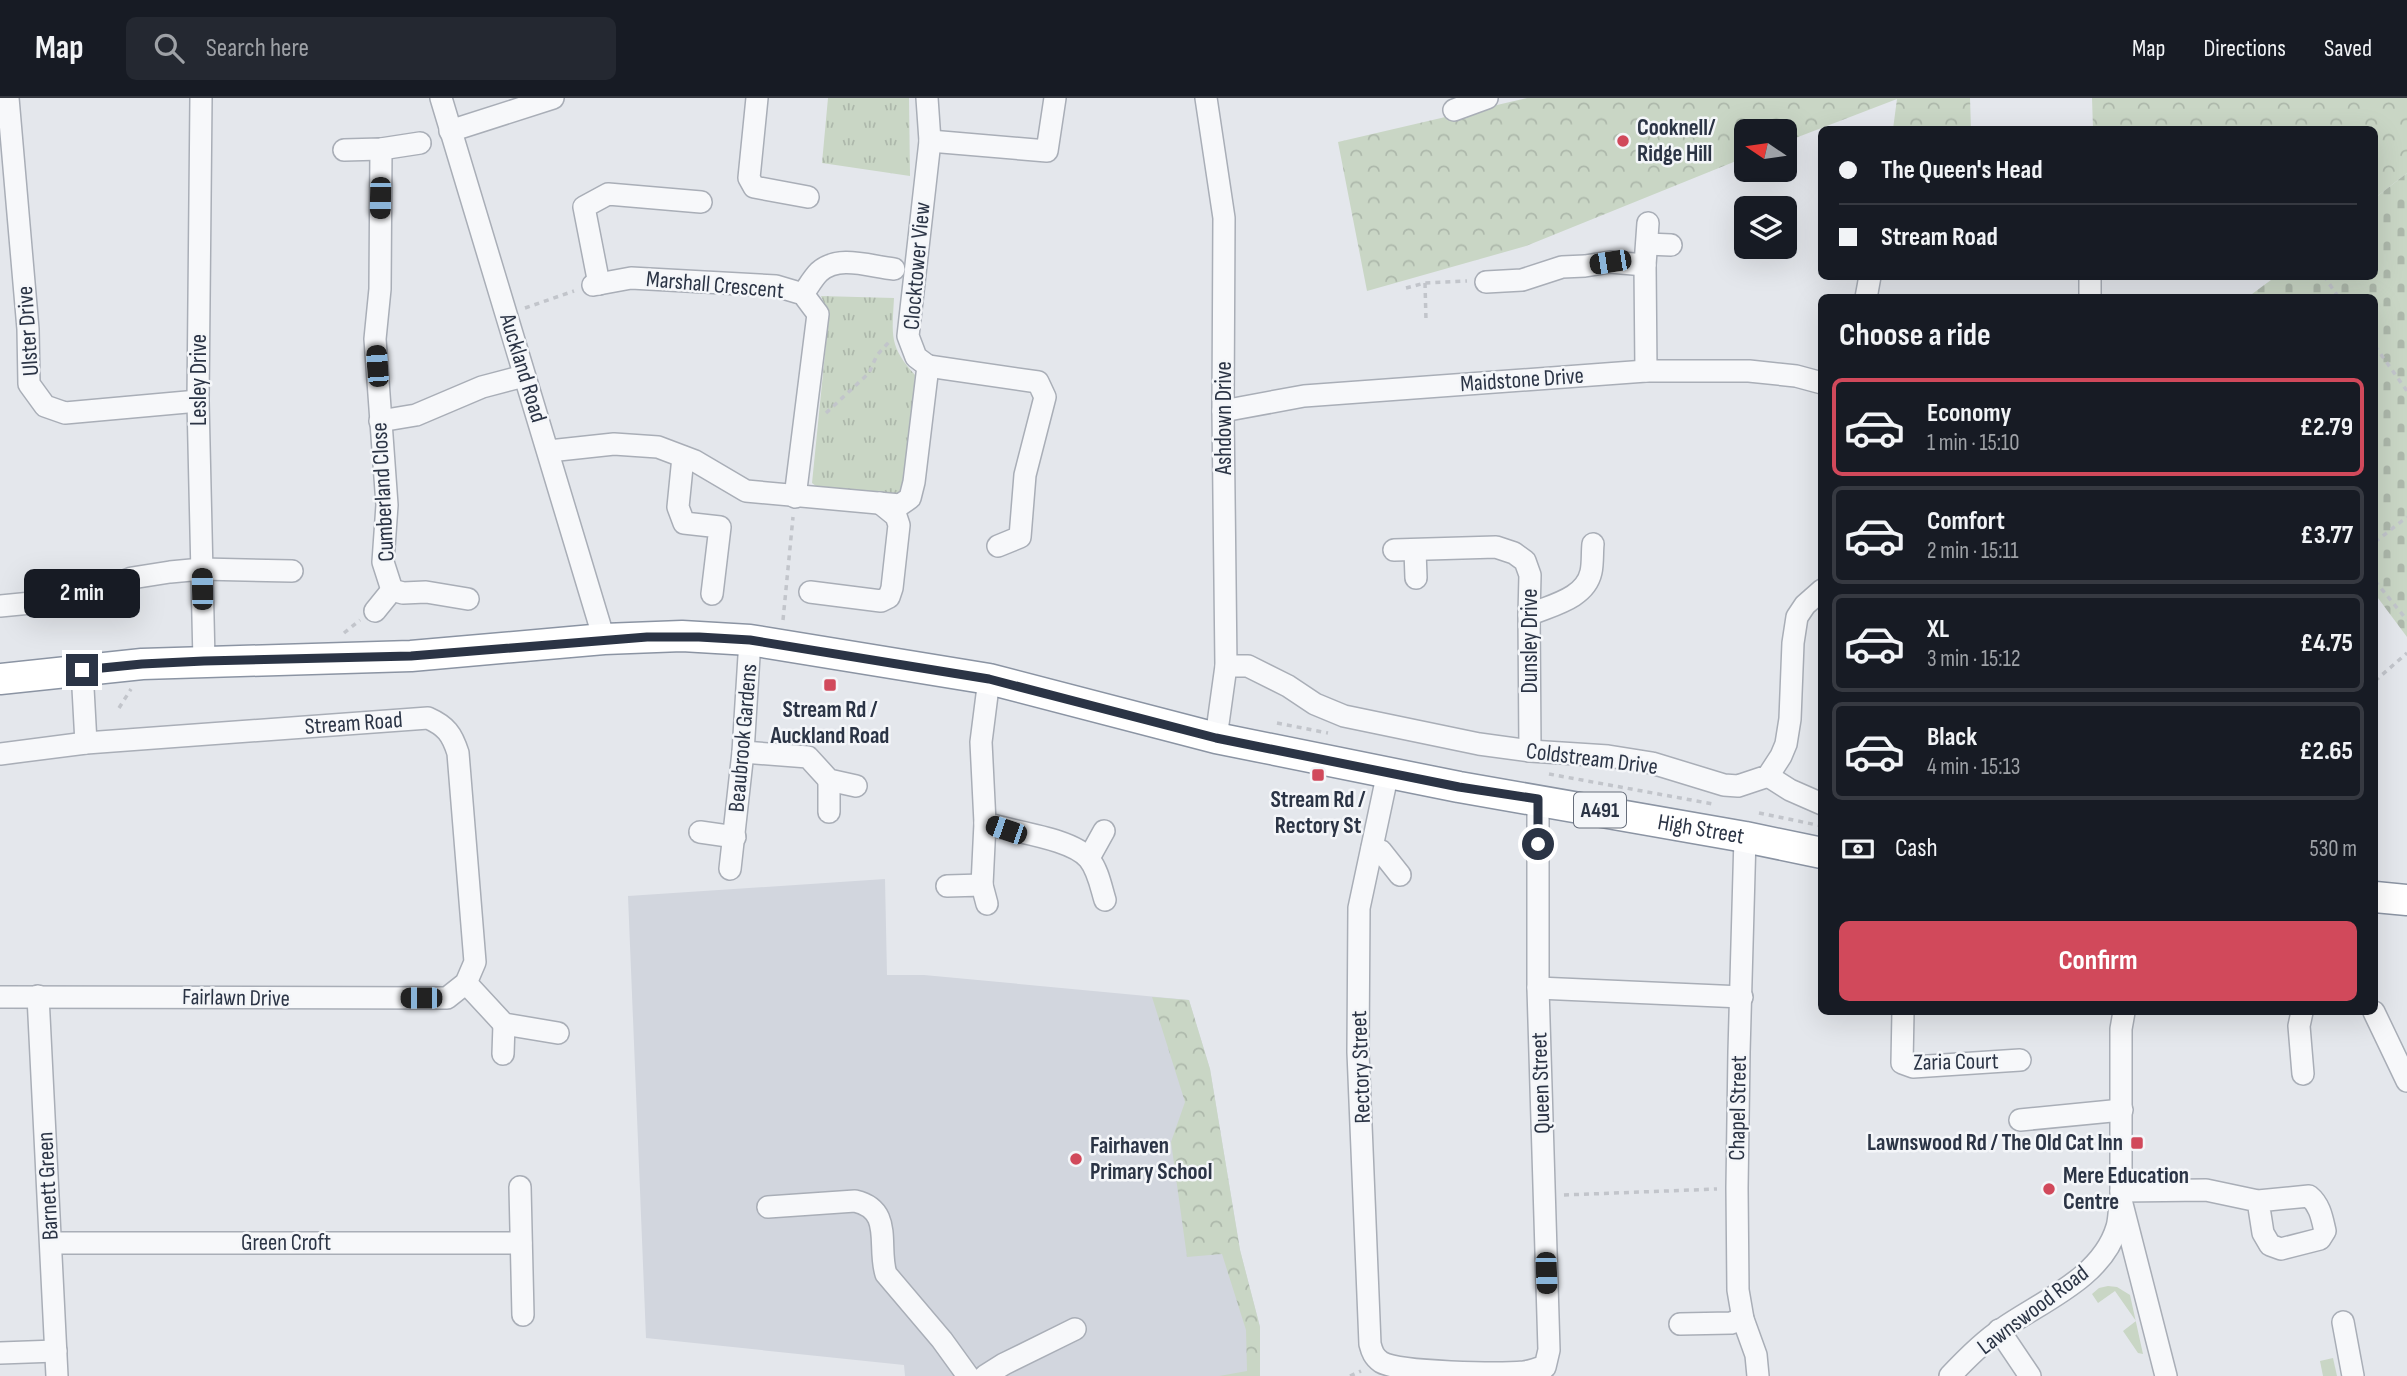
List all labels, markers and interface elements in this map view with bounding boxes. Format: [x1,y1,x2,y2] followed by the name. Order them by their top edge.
[126,17,616,80] search box
[35,28,84,68] text: Map
[150,29,188,67] icon: search
[206,33,309,64] text: Search here
[2132,34,2165,63] text: Map
[2203,34,2286,63] text: Directions
[2324,34,2372,63] text: Saved
[1637,114,1716,168] place label: Cooknell/ Ridge Hill
[1734,119,1797,182] north arrow
[1734,119,1797,259] map controls
[1615,133,1631,149] marker: Cooknell/ Ridge Hill
[1881,155,2043,186] text: The Queen's Head
[370,177,391,219] car
[1734,196,1797,259] button: layers
[897,201,937,331] street label: Clocktower View
[1881,222,1998,253] text: Stream Road
[1588,248,1633,276] car
[645,265,785,305] street label: Marshall Crescent
[11,285,45,377] street label: Ulster Drive
[493,309,553,426] street label: Auckland Road
[1839,316,1991,355] text: Choose a ride
[185,334,213,426] street label: Lesley Drive
[366,344,389,388] car
[1210,361,1238,476] street label: Ashdown Drive
[1459,362,1585,398] street label: Maidstone Drive
[1843,396,1906,459] icon: car
[1927,398,2011,429] text: Economy
[2300,412,2353,443] text: £2.79
[365,422,401,562] street label: Cumberland Close
[1927,429,2019,457] text: 1 min · 15:10
[1843,504,1906,567] icon: car
[1927,506,2005,537] text: Comfort
[2300,520,2353,551] text: £3.77
[1927,537,2019,565] text: 2 min · 15:11
[24,568,140,618] callout: 2 min
[192,568,213,610] car
[60,579,104,607] text: 2 min
[1516,588,1544,694] street label: Dunsley Drive
[1843,612,1906,675] icon: car
[1927,614,1949,645] text: XL
[2300,628,2353,659] text: £4.75
[1927,645,2020,673] text: 3 min · 15:12
[66,654,98,686] route end
[723,663,763,813] street label: Beaubrook Gardens
[822,677,838,693] marker: Stream Rd / Auckland Road
[770,696,889,750] place label: Stream Rd / Auckland Road
[304,706,403,741] street label: Stream Road
[1843,720,1906,783] icon: car
[1927,722,1977,753] text: Black
[2299,736,2353,767] text: £2.65
[1525,737,1659,781] street label: Coldstream Drive
[1927,753,2020,781] text: 4 min · 15:13
[1310,767,1326,783] marker: Stream Rd / Rectory St
[1270,786,1366,840] place label: Stream Rd / Rectory St
[1574,792,1626,828] road number: A491
[1656,808,1746,851] street label: High Street
[983,813,1030,847] car
[1522,828,1554,860] route start
[1839,830,1877,868] icon: cash
[1895,833,1938,864] text: Cash
[2309,835,2357,863] text: 530 m
[1839,921,2357,1001] button: Confirm
[182,983,290,1013] street label: Fairlawn Drive
[401,988,443,1009] car
[1345,1010,1377,1124] street label: Rectory Street
[1525,1032,1557,1134] street label: Queen Street
[1913,1047,1999,1077] street label: Zaria Court
[1723,1055,1753,1161] street label: Chapel Street
[1867,1129,2123,1157] place label: Lawnswood Rd / The Old Cat Inn
[31,1131,65,1241] street label: Barnett Green
[1090,1132,1212,1186] place label: Fairhaven Primary School
[2129,1135,2145,1151] marker: Lawnswood Rd / The Old Cat Inn
[1068,1151,1084,1167] marker: Fairhaven Primary School
[2063,1162,2189,1216] place label: Mere Education Centre
[2041,1181,2057,1197] marker: Mere Education Centre
[241,1229,331,1257] street label: Green Croft
[1535,1252,1558,1294] car
[1972,1259,2094,1361] street label: Lawnswood Road

